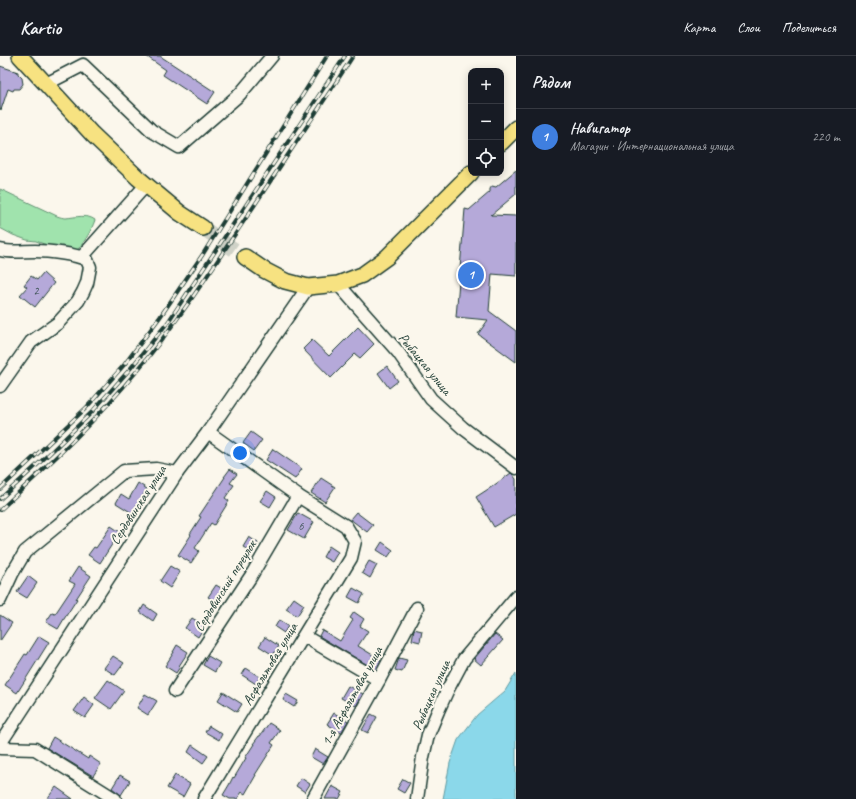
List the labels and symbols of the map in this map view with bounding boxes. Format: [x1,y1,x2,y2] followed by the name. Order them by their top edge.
[458,260,484,290] pin: 1
[33,283,40,299] house number: 2
[395,330,456,399] street label: Рыбацкая улица
[230,443,250,463] your location
[106,461,171,548] street label: Сердовинская улица
[298,518,304,534] house number: 6
[190,536,261,635] street label: Сердовинский переулок
[239,619,302,708] street label: Асфальтовая улица
[318,642,387,749] street label: 1-я Асфальтовая улица
[408,656,454,733] street label: Рыбацкая улица

